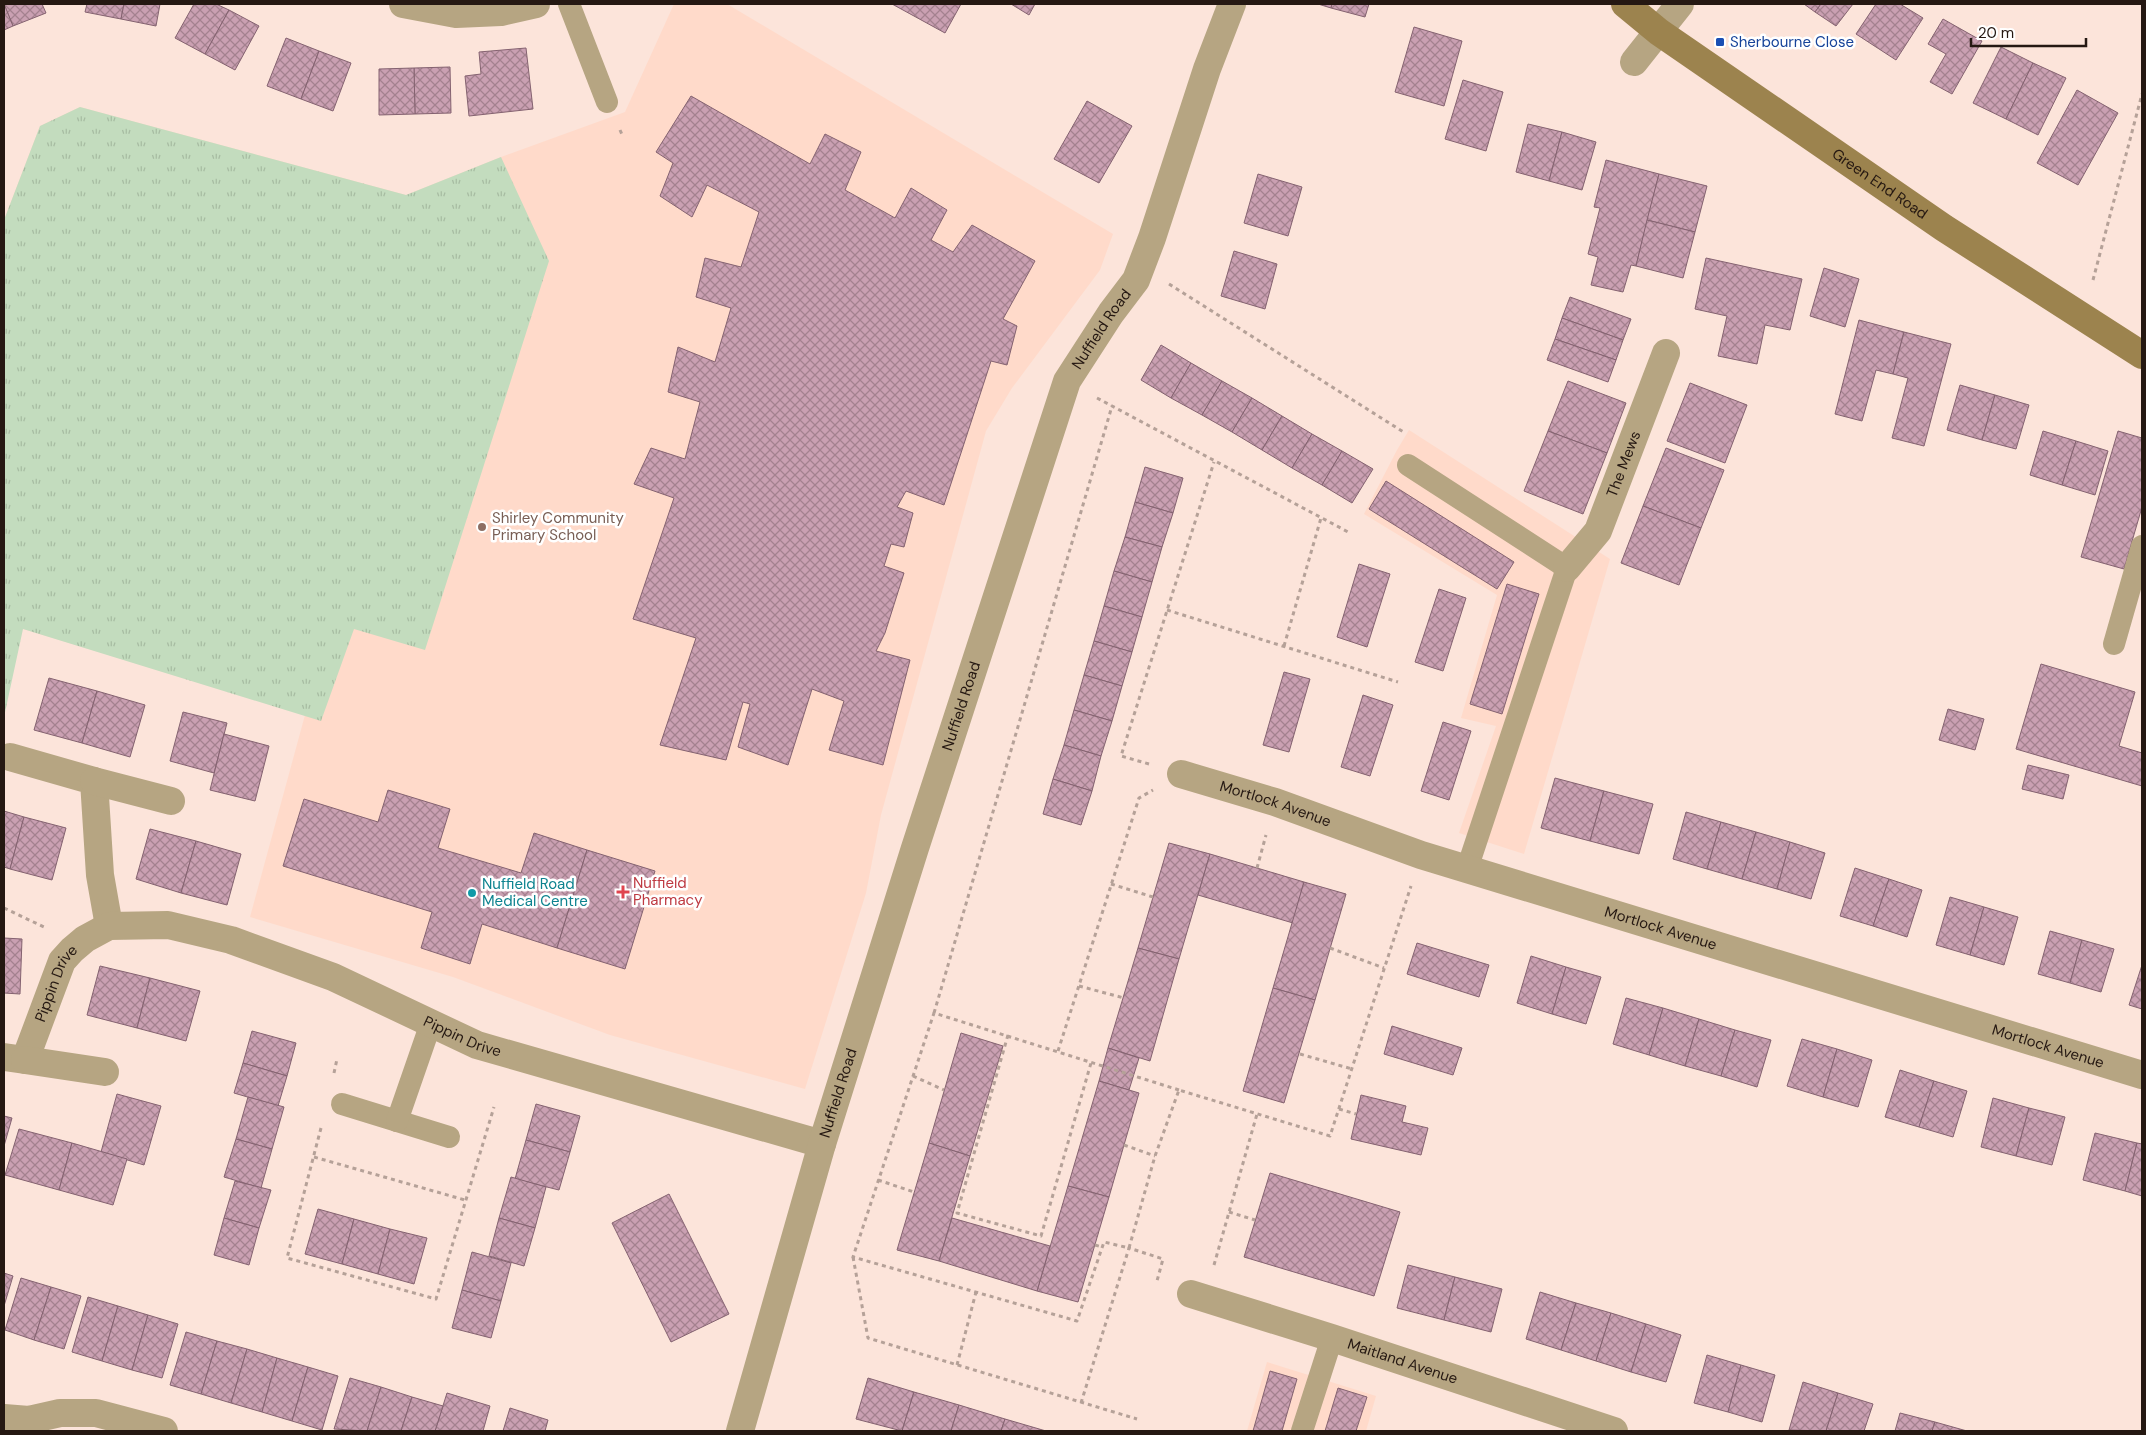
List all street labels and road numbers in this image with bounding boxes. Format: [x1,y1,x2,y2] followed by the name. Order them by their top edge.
[1828,144,1932,224] street label: Green End Road
[1067,285,1136,373] street label: Nuffield Road
[1602,428,1645,500] street label: The Mews
[937,659,985,753] street label: Nuffield Road
[1217,776,1334,832] street label: Mortlock Avenue
[1602,902,1719,955] street label: Mortlock Avenue
[30,941,82,1025] street label: Pippin Drive
[420,1011,504,1061] street label: Pippin Drive
[1989,1020,2107,1073] street label: Mortlock Avenue
[815,1046,861,1140] street label: Nuffield Road
[1345,1334,1460,1389] street label: Maitland Avenue

